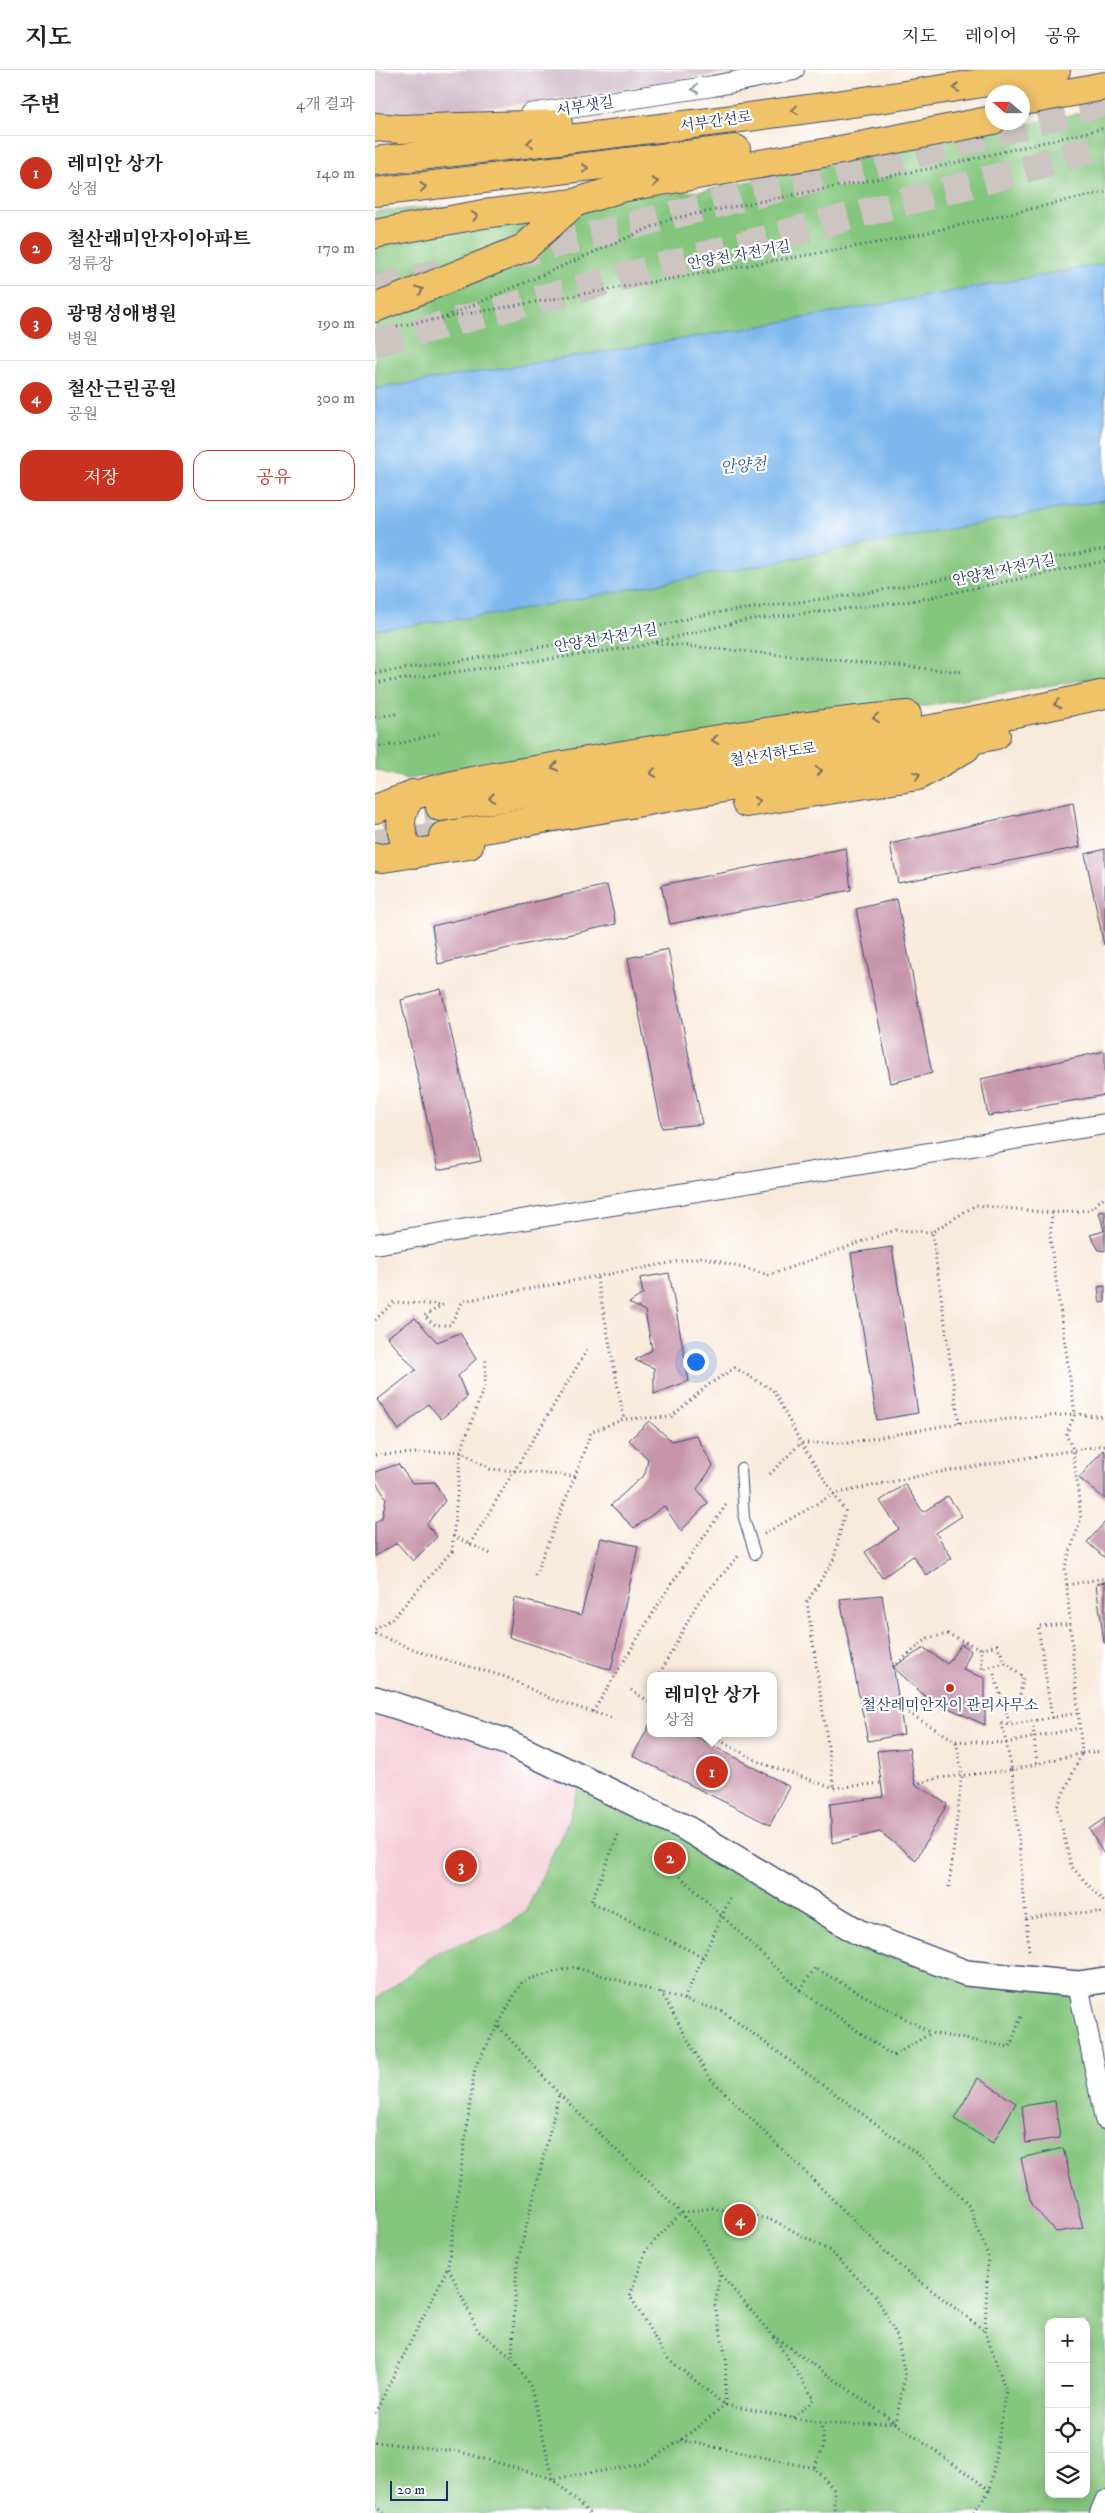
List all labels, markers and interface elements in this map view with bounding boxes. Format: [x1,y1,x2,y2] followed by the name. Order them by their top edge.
[25,23,71,53] text: 지도
[902,26,937,48] text: 지도
[965,26,1017,48] text: 레이어
[1045,26,1080,48] text: 공유
[952,82,960,92] one-way arrow
[691,83,699,93] one-way arrow
[985,85,1030,130] north arrow
[20,92,61,118] text: 주변
[555,93,615,120] street label: 서부샛길
[296,94,355,114] text: 4개 결과
[791,104,799,115] one-way arrow
[679,107,754,136] street label: 서부간선로
[525,137,533,148] one-way arrow
[67,153,163,176] text: 레미안 상가
[33,163,39,183] text: 1
[316,163,355,183] text: 140 m
[581,163,589,174] one-way arrow
[650,178,659,188] one-way arrow
[67,179,98,199] text: 상점
[420,182,428,193] one-way arrow
[470,211,479,221] one-way arrow
[67,228,251,251] text: 철산래미안자이아파트
[686,237,792,274] street label: 안양천 자전거길
[32,238,40,258] text: 2
[317,238,355,258] text: 170 m
[67,254,113,274] text: 정류장
[415,285,424,296] one-way arrow
[67,303,177,326] text: 광명성애병원
[33,313,39,333] text: 3
[317,313,355,333] text: 190 m
[67,329,98,349] text: 병원
[67,378,177,401] text: 철산근린공원
[31,388,41,408] text: 4
[316,388,355,408] text: 300 m
[67,404,98,424] text: 공원
[20,450,183,501] button: 저장
[193,450,355,501] button: 공유
[719,454,769,478] water label: 안양천
[951,550,1057,591] street label: 안양천 자전거길
[553,620,659,657] street label: 안양천 자전거길
[1053,698,1062,709] one-way arrow
[872,712,880,723] one-way arrow
[711,734,719,745] one-way arrow
[729,738,818,771] street label: 철산지하도로
[551,761,560,772] one-way arrow
[648,767,656,778] one-way arrow
[814,767,823,777] one-way arrow
[912,771,921,781] one-way arrow
[488,793,497,803] one-way arrow
[754,796,762,807] one-way arrow
[683,1349,709,1375] your location
[647,1672,777,1737] popup
[944,1682,956,1694] marker: 철산레미안자이 관리사무소
[664,1684,760,1707] text: 레미안 상가
[861,1696,1039,1715] place label: 철산레미안자이 관리사무소
[664,1710,695,1730] text: 상점
[696,1753,728,1791] pin: 1
[654,1839,686,1877] pin: 2
[445,1847,477,1885] pin: 3
[724,2201,756,2239] pin: 4
[1045,2318,1090,2498] map controls
[1045,2318,1090,2363] button: +
[1045,2363,1090,2408] button: −
[1045,2408,1090,2453] button: locate
[1045,2453,1090,2498] button: layers
[390,2478,447,2501] scale bar
[397,2481,425,2499] text: 20 m

